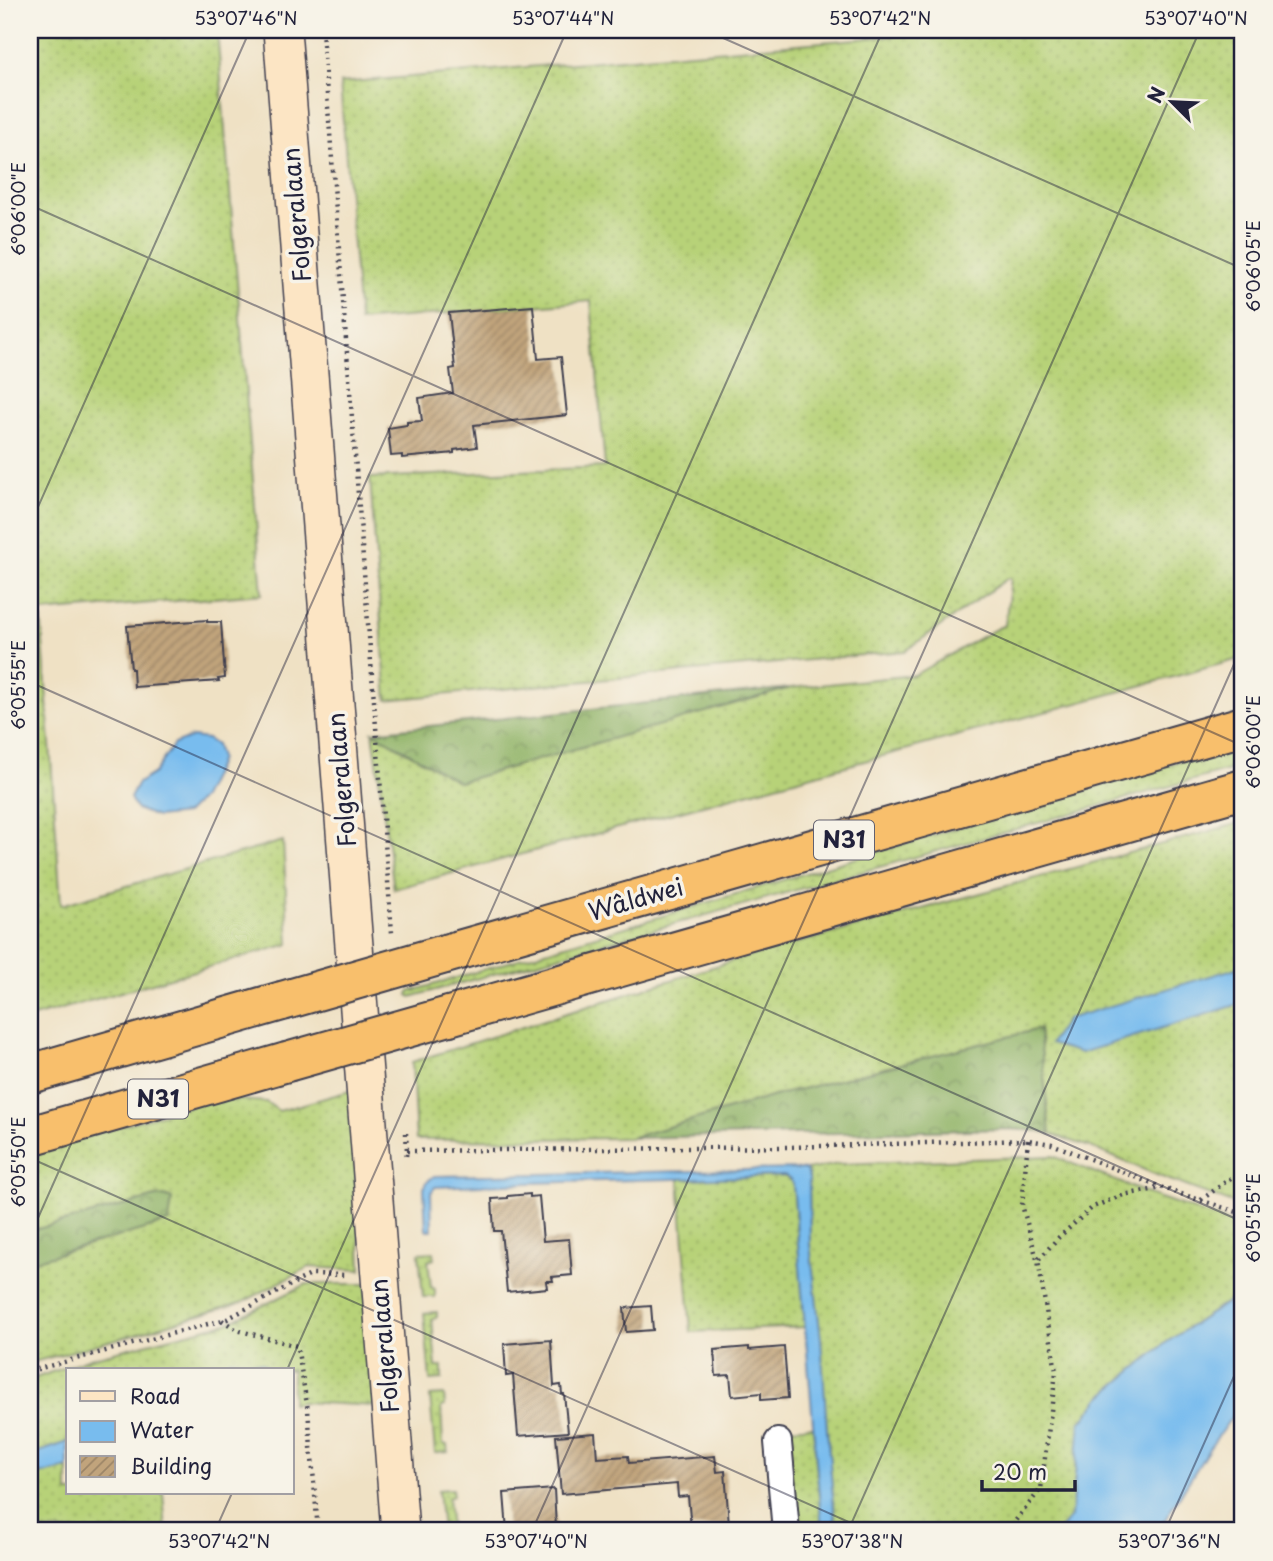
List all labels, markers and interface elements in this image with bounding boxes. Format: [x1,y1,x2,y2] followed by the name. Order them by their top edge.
[194,4,298,31] text: 53°07'46"N
[512,4,614,31] text: 53°07'44"N
[829,4,931,31] text: 53°07'42"N
[1144,4,1248,31] text: 53°07'40"N
[1136,66,1206,136] north arrow
[1140,82,1171,107] text: N
[271,146,319,284] street label: Folgeralaan
[4,162,31,256] text: 6°06'00"E
[1239,220,1266,312] text: 6°06'05"E
[4,640,31,730] text: 6°05'55"E
[1239,695,1266,789] text: 6°06'00"E
[316,711,364,849] street label: Folgeralaan
[814,820,874,860] road number: N31
[584,867,687,929] street label: Wâldwei
[128,1080,188,1118] road number: N31
[4,1116,31,1208] text: 6°05'50"E
[1239,1173,1266,1263] text: 6°05'55"E
[359,1277,407,1415] street label: Folgeralaan
[66,1368,294,1494] legend
[130,1379,181,1411] text: Road
[130,1413,194,1445] text: Water
[130,1449,212,1481] text: Building
[982,1449,1075,1493] scale bar
[993,1455,1047,1487] text: 20 m
[168,1527,270,1554] text: 53°07'42"N
[484,1527,588,1554] text: 53°07'40"N
[801,1527,903,1554] text: 53°07'38"N
[1117,1527,1221,1554] text: 53°07'36"N

